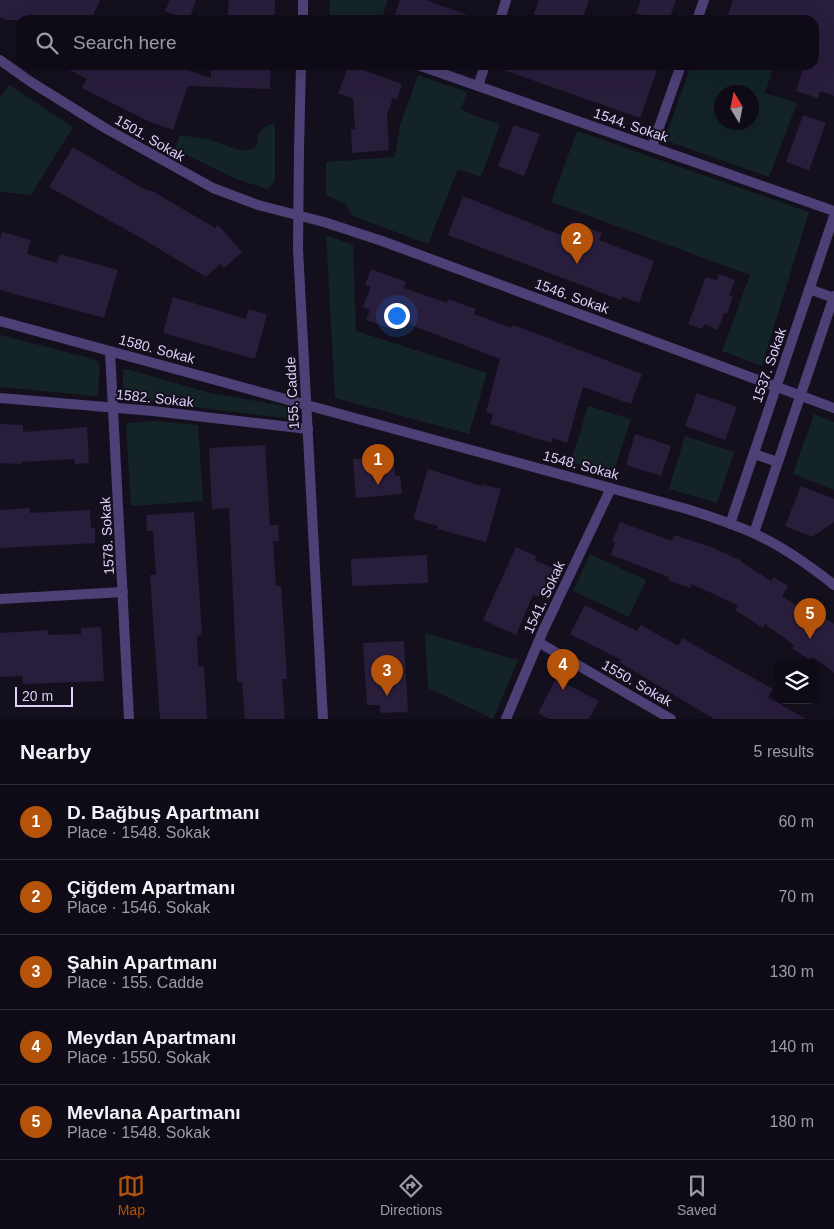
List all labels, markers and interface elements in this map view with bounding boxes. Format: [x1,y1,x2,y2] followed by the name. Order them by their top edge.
[15,15,819,70] search box
[33,29,61,57] icon: search
[73,32,177,53] text: Search here
[714,85,759,130] north arrow
[592,105,671,146] street label: 1544. Sokak
[112,112,189,165] street label: 1501. Sokak
[561,223,593,264] pin: 2
[533,275,612,317] street label: 1546. Sokak
[384,303,410,329] your location
[749,325,790,404] street label: 1537. Sokak
[117,331,198,367] street label: 1580. Sokak
[282,356,302,430] street label: 155. Cadde
[115,386,196,410] street label: 1582. Sokak
[362,444,394,485] pin: 1
[541,447,622,483] street label: 1548. Sokak
[97,496,117,575] street label: 1578. Sokak
[520,557,568,636] street label: 1541. Sokak
[794,598,826,639] pin: 5
[547,649,579,690] pin: 4
[371,655,403,696] pin: 3
[599,657,676,710] street label: 1550. Sokak
[774,659,819,704] map controls
[774,659,819,704] button: layers
[15,684,72,707] scale bar
[22,688,53,704] text: 20 m
[20,740,91,763] text: Nearby
[754,743,814,760] text: 5 results
[67,802,260,823] text: D. Bağbuş Apartmanı
[32,813,40,830] text: 1
[778,813,814,830] text: 60 m
[67,824,210,841] text: Place · 1548. Sokak
[67,877,235,898] text: Çiğdem Apartmanı
[32,888,40,905] text: 2
[778,888,814,905] text: 70 m
[67,899,210,916] text: Place · 1546. Sokak
[67,952,217,973] text: Şahin Apartmanı
[32,963,40,980] text: 3
[770,963,814,980] text: 130 m
[67,974,204,991] text: Place · 155. Cadde
[67,1027,236,1048] text: Meydan Apartmanı
[32,1038,40,1055] text: 4
[770,1038,814,1055] text: 140 m
[67,1049,210,1066] text: Place · 1550. Sokak
[67,1102,241,1123] text: Mevlana Apartmanı
[32,1113,40,1130] text: 5
[770,1113,814,1130] text: 180 m
[67,1124,210,1141] text: Place · 1548. Sokak
[117,1172,145,1218] tab: Map
[380,1172,442,1218] tab: Directions
[677,1172,717,1218] tab: Saved

